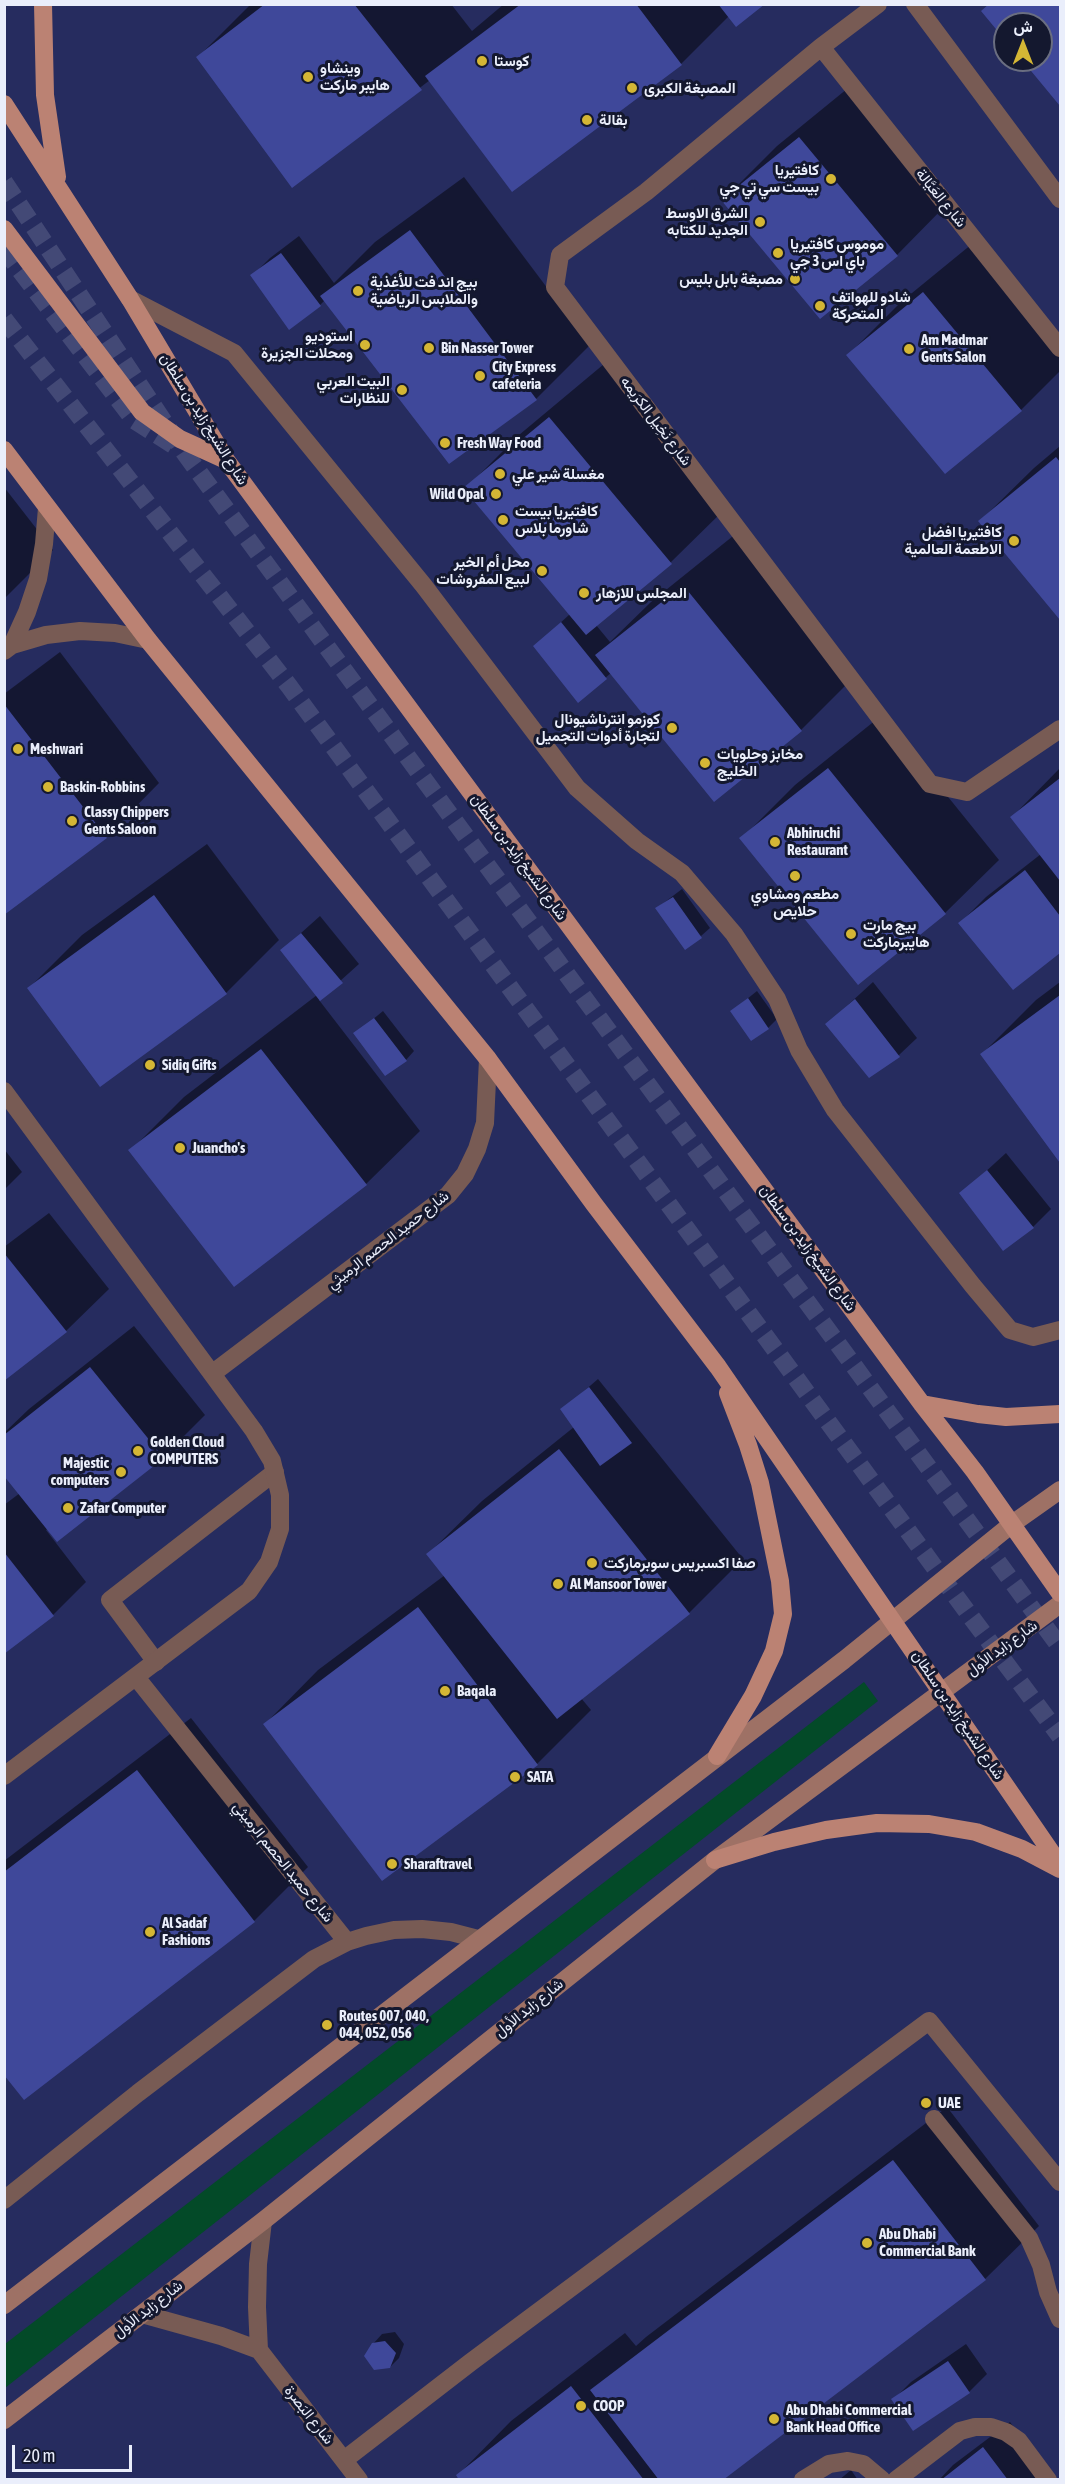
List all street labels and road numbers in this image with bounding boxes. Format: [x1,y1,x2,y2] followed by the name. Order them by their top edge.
[912,165,970,231] street label: شارع العَيَّالة
[156,350,252,488] street label: شارع الشيخ زايد بن سلطان
[617,373,695,469] street label: شارع نَخِيل الكرَيمه
[467,790,571,924] street label: شارع الشيخ زايد بن سلطان
[756,1181,860,1315] street label: شارع الشيخ زايد بن سلطان
[323,1187,453,1293] street label: شارع حميد الحصم الرميثي
[963,1616,1041,1680] street label: شارع زايد الأول
[908,1647,1008,1783] street label: شارع الشيخ زايد بن سلطان
[229,1798,337,1926] street label: شارع حميد الحصم الرميثي
[491,1975,567,2041] street label: شارع زايد الأول
[110,2276,186,2342] street label: شارع زايد الأول
[280,2382,338,2448] street label: شارع البَصرة

